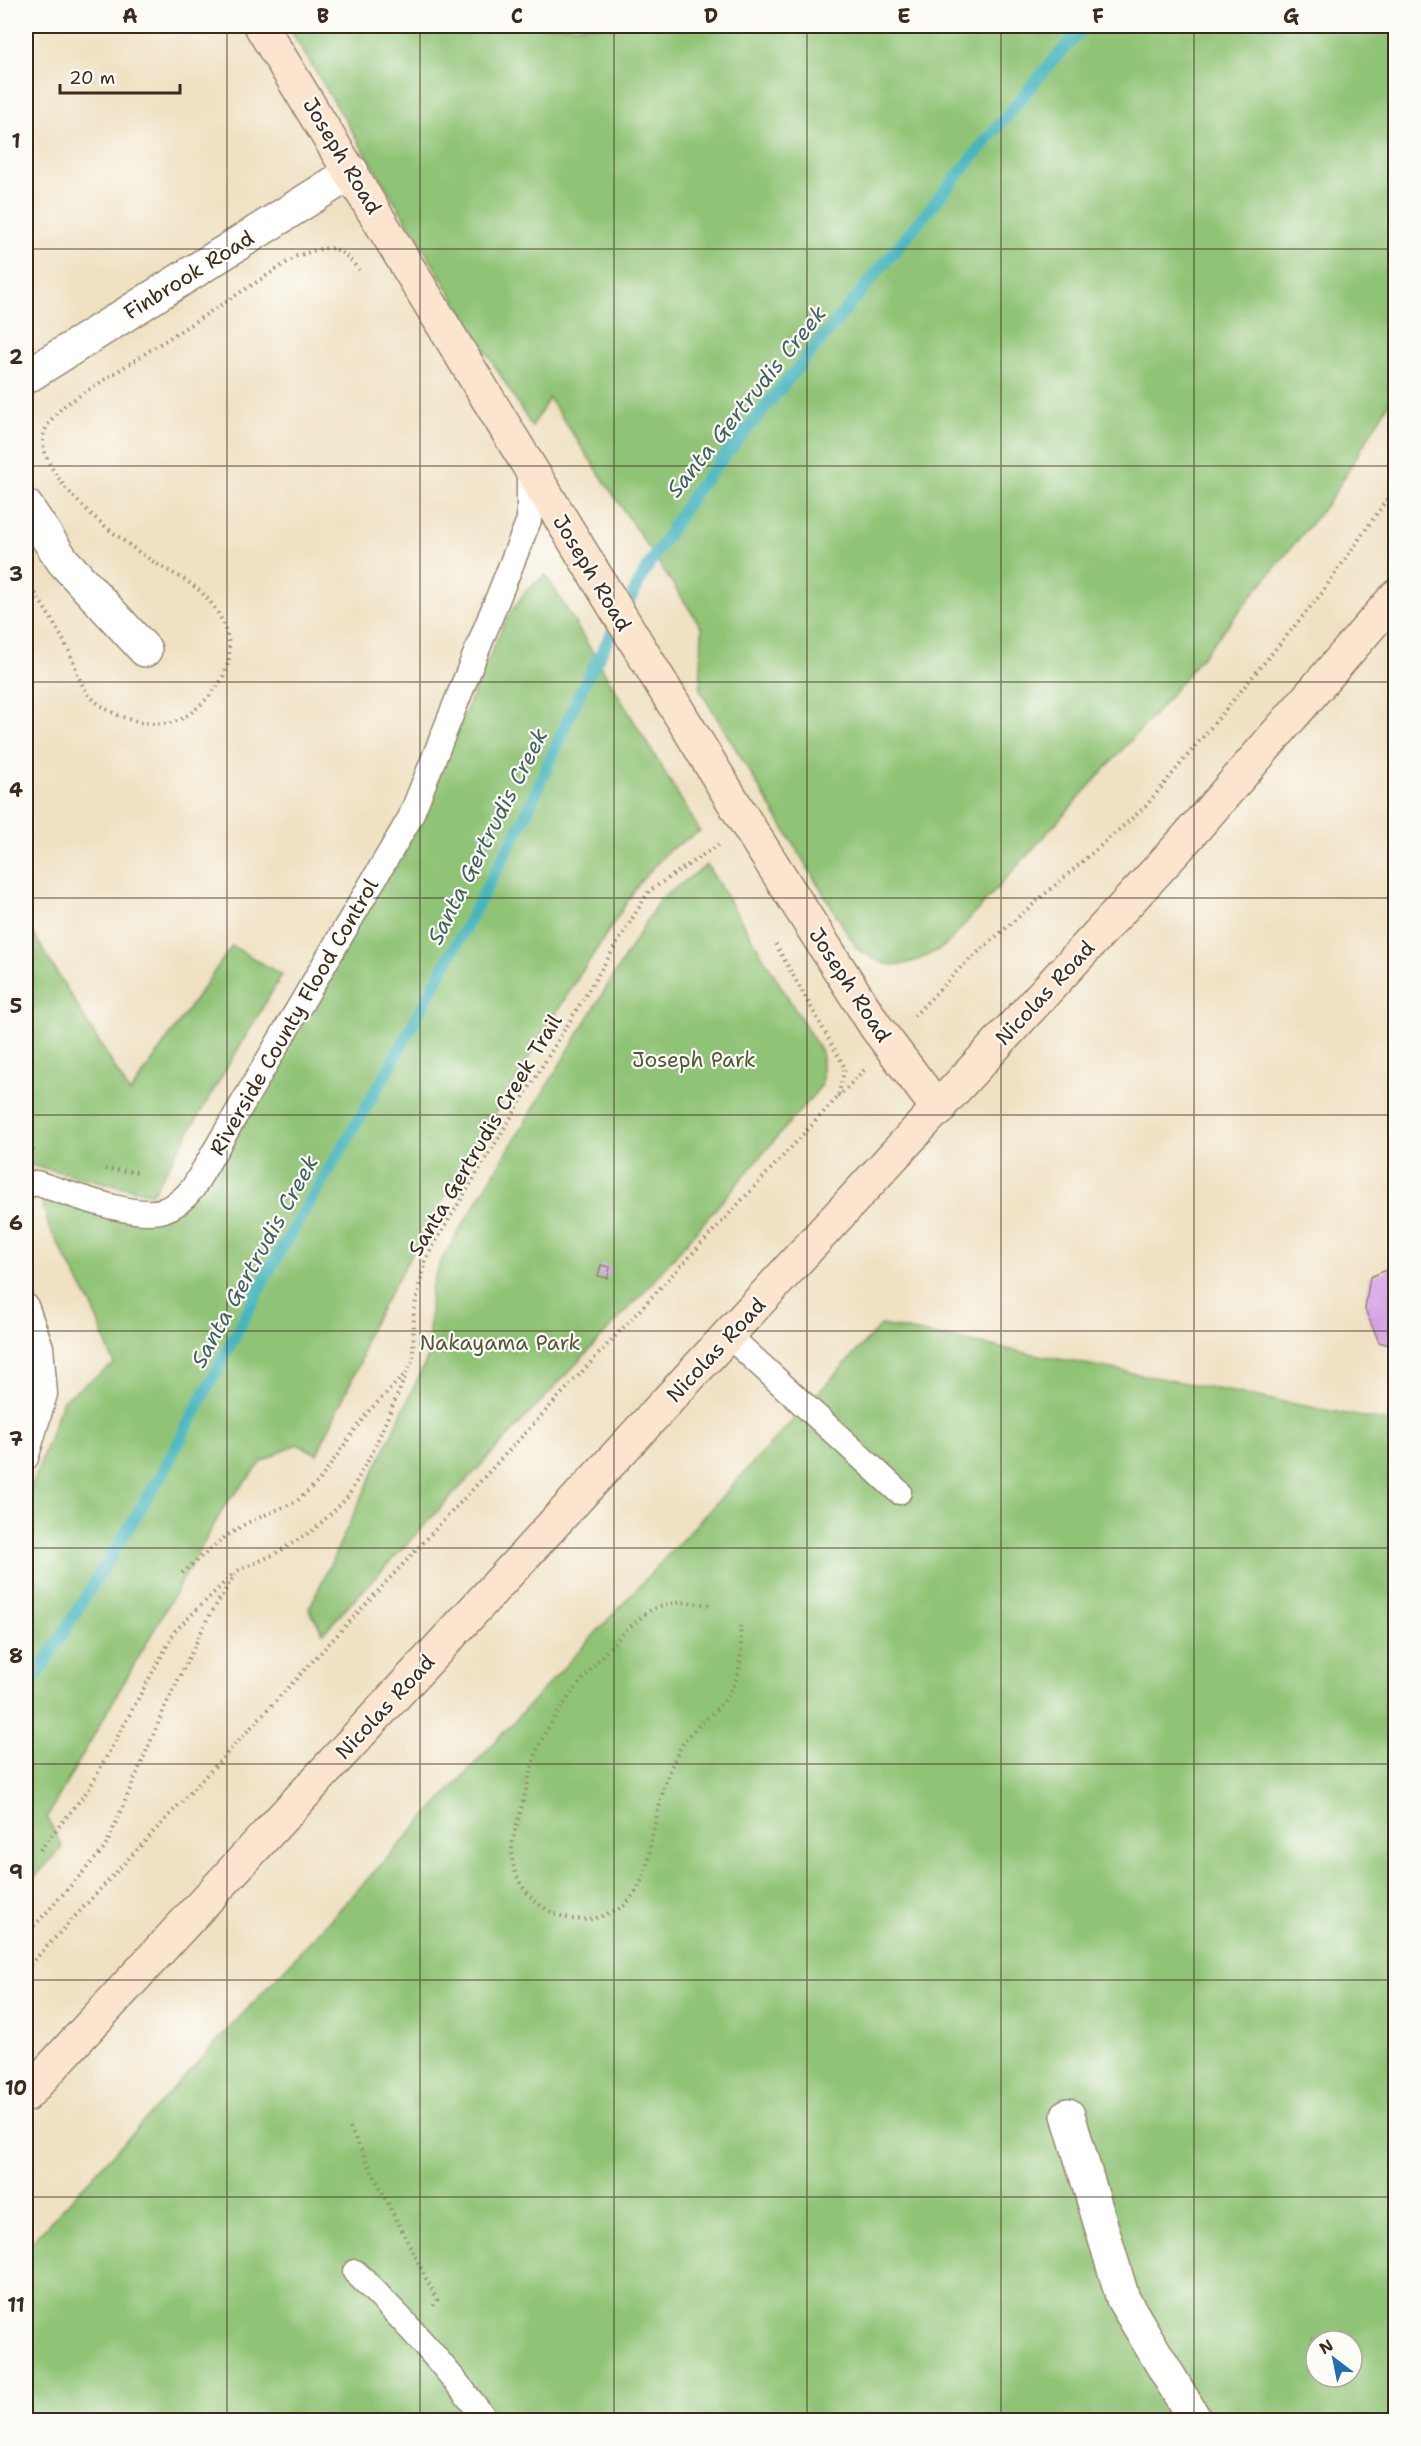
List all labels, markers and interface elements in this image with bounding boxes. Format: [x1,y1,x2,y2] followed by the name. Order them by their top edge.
[122,3,138,29] text: A
[317,3,329,29] text: B
[511,3,523,29] text: C
[704,3,718,29] text: D
[897,3,911,29] text: E
[1092,3,1104,29] text: F
[1283,3,1299,29] text: G
[60,57,180,95] scale bar
[69,66,115,90] text: 20 m
[296,92,388,220] street label: Joseph Road
[11,128,21,154] text: 1
[119,224,259,326] street label: Finbrook Road
[660,299,833,503] water label: Santa Gertrudis Creek
[9,344,23,370] text: 2
[546,509,638,637] street label: Joseph Road
[9,561,23,587] text: 3
[420,723,555,949] water label: Santa Gertrudis Creek
[9,777,23,803] text: 4
[203,873,385,1160] street label: Riverside County Flood Control
[802,922,898,1048] street label: Joseph Road
[989,934,1101,1052] street label: Nicolas Road
[10,993,22,1019] text: 5
[402,1008,569,1261] street label: Santa Gertrudis Creek Trail
[632,1046,756,1074] park label: Joseph Park
[184,1150,325,1373] water label: Santa Gertrudis Creek
[9,1210,23,1236] text: 6
[660,1291,772,1409] street label: Nicolas Road
[419,1329,581,1357] park label: Nakayama Park
[9,1426,23,1452] text: 7
[9,1643,23,1669] text: 8
[329,1648,441,1766] street label: Nicolas Road
[9,1859,23,1885] text: 9
[5,2075,27,2101] text: 10
[7,2292,25,2318] text: 11
[1304,2329,1364,2389] north arrow
[1315,2334,1337,2359] text: N

